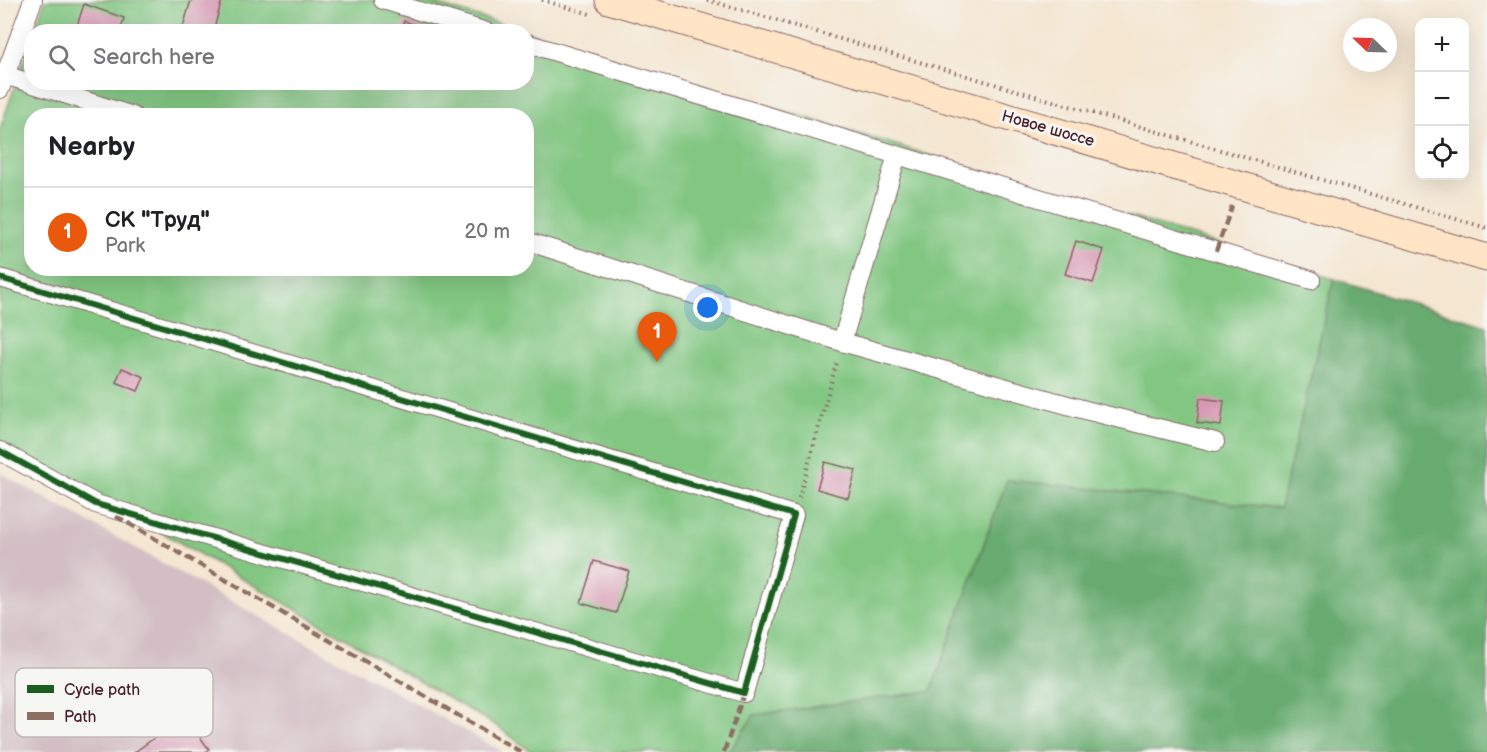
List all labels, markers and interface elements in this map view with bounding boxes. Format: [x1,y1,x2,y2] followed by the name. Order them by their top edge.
[1343,18,1397,72] north arrow
[1415,18,1469,180] map controls
[1415,18,1469,72] button: +
[24,24,534,90] search box
[45,41,78,74] icon: search
[93,44,215,71] text: Search here
[1415,72,1469,126] button: −
[999,107,1097,151] street label: Новое шоссе
[1415,126,1469,180] button: locate
[48,132,135,163] text: Nearby
[105,207,210,234] text: СК "Труд"
[63,220,72,244] text: 1
[465,220,510,244] text: 20 m
[105,234,145,258] text: Park
[693,293,722,322] your location
[638,312,676,362] pin: 1
[15,668,213,737] legend
[64,681,140,700] text: Cycle path
[64,708,96,727] text: Path

